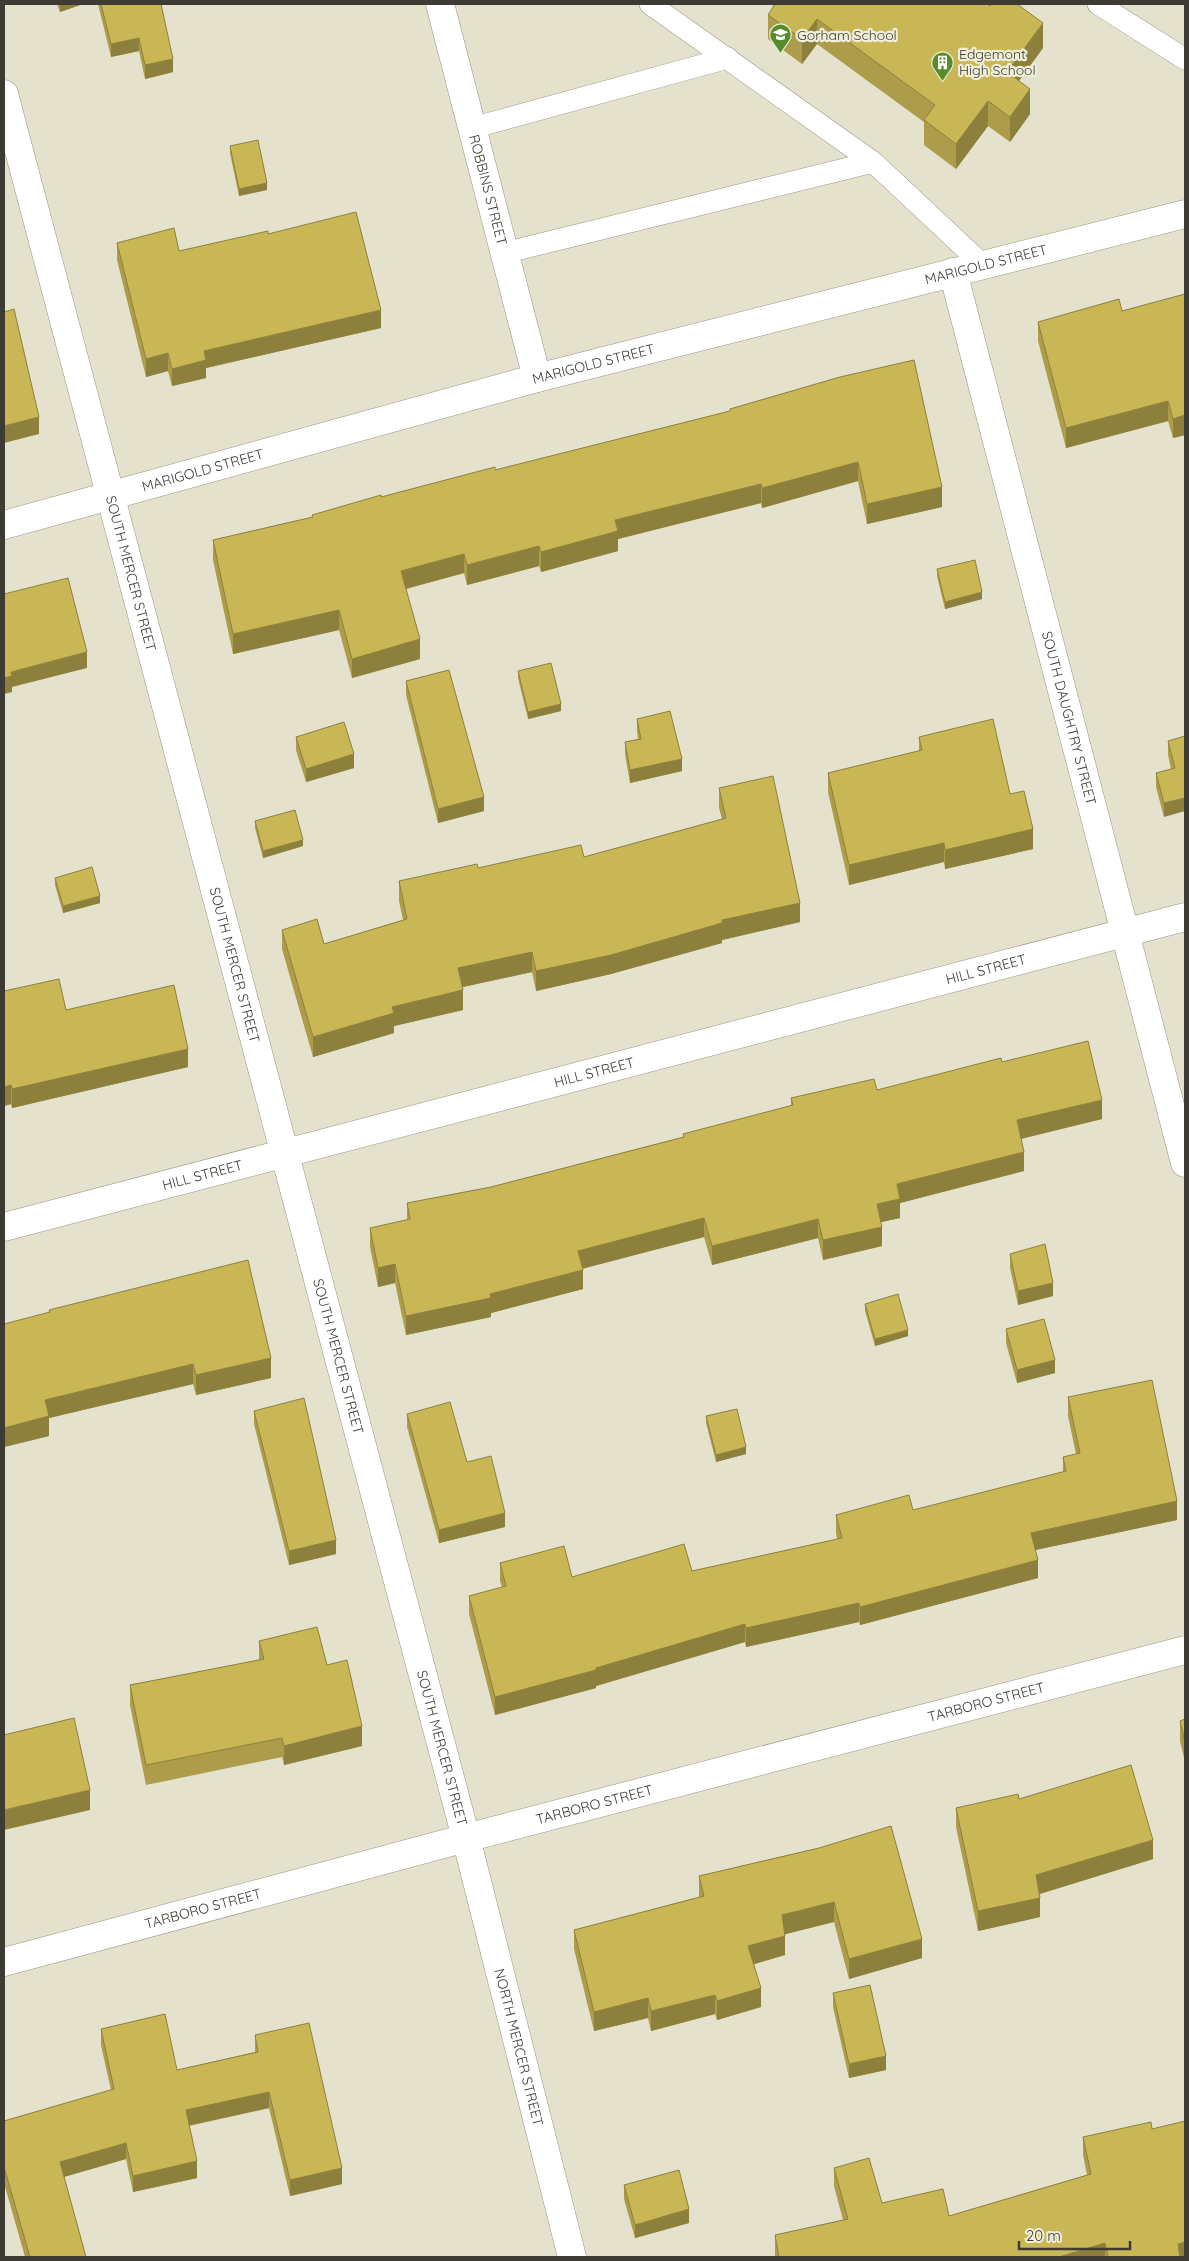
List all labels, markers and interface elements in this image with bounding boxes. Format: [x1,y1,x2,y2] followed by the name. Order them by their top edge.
[769,23,793,54] school or university icon: Gorham School
[797,26,897,44] place label: Gorham School
[959,45,1036,79] place label: Edgemont High School
[931,50,955,81] building icon: Edgemont High School
[465,133,511,247] street label: ROBBINS STREET
[923,240,1049,288] street label: MARIGOLD STREET
[530,340,656,388] street label: MARIGOLD STREET
[140,445,265,496] street label: MARIGOLD STREET
[102,494,160,653] street label: SOUTH MERCER STREET
[1038,629,1100,807] street label: SOUTH DAUGHTRY STREET
[206,885,264,1045] street label: SOUTH MERCER STREET
[944,950,1028,988] street label: HILL STREET
[552,1053,636,1091] street label: HILL STREET
[160,1156,244,1194] street label: HILL STREET
[309,1277,368,1436] street label: SOUTH MERCER STREET
[413,1668,471,1828] street label: SOUTH MERCER STREET
[926,1678,1046,1726] street label: TARBORO STREET
[534,1781,655,1828] street label: TARBORO STREET
[143,1884,263,1933] street label: TARBORO STREET
[490,1967,547,2128] street label: NORTH MERCER STREET
[1019,2218,1130,2250] scale bar
[1026,2226,1061,2245] text: 20 m

